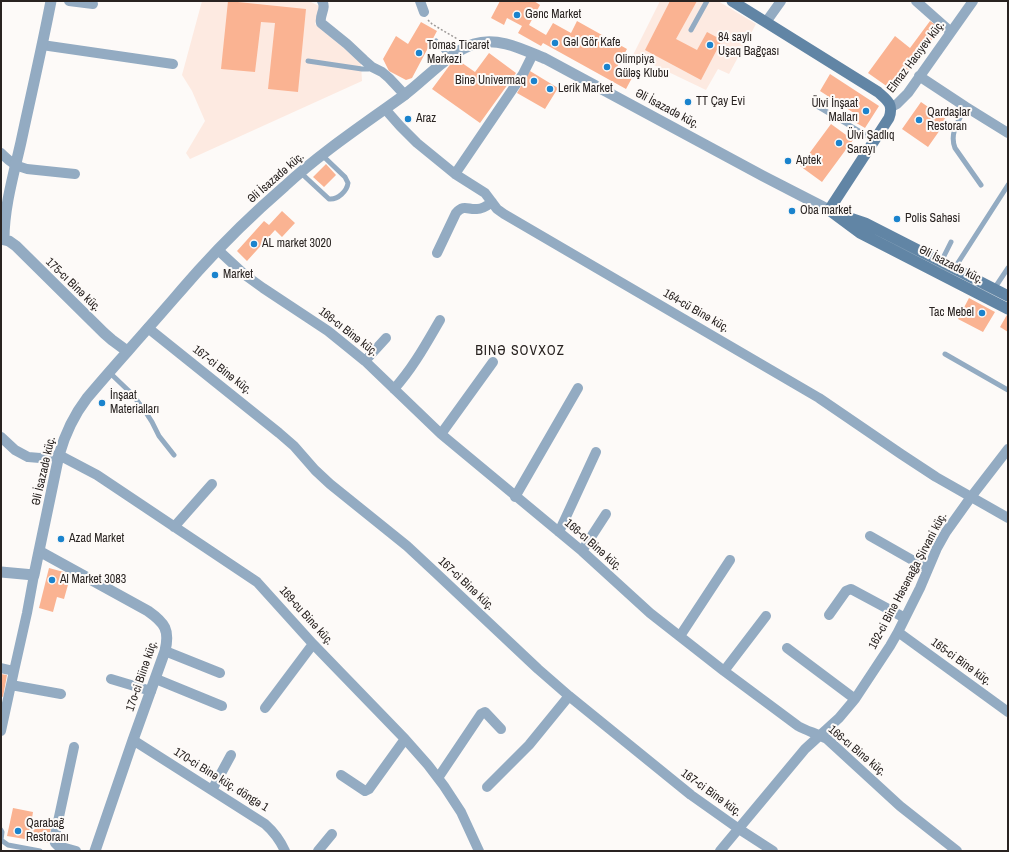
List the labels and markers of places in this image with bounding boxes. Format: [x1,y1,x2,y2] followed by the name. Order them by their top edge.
[525,8,581,22] place label: Gənc Market
[512,10,522,20] marker: Gənc Market
[718,31,779,59] place label: 84 saylı Uşaq Bağçası
[563,36,620,50] place label: Gəl Gör Kafe
[550,38,560,48] marker: Gəl Gör Kafe
[427,39,489,67] place label: Tomas Ticarət Mərkəzi
[705,40,715,50] marker: 84 saylı Uşaq Bağçası
[414,48,424,58] marker: Tomas Ticarət Mərkəzi
[615,53,669,81] place label: Olimpiya Güləş Klubu
[602,62,612,72] marker: Olimpiya Güləş Klubu
[455,74,526,88] place label: Binə Univermaq
[529,76,539,86] marker: Binə Univermaq
[558,82,613,96] place label: Lerik Market
[545,84,555,94] marker: Lerik Market
[696,95,745,109] place label: TT Çay Evi
[683,97,693,107] marker: TT Çay Evi
[812,97,858,125] place label: Ülvi İnşaat Malları
[861,106,871,116] marker: Ülvi İnşaat Malları
[927,106,970,134] place label: Qardaşlar Restoran
[416,112,436,126] place label: Araz
[403,114,413,124] marker: Araz
[914,115,924,125] marker: Qardaşlar Restoran
[847,129,895,157] place label: Ülvi Şadlıq Sarayı
[834,138,844,148] marker: Ülvi Şadlıq Sarayı
[796,154,821,168] place label: Aptek
[783,156,793,166] marker: Aptek
[800,204,851,218] place label: Oba market
[787,206,797,216] marker: Oba market
[905,212,960,226] place label: Polis Sahəsi
[892,214,902,224] marker: Polis Sahəsi
[262,237,331,251] place label: AL market 3020
[249,239,259,249] marker: AL market 3020
[223,268,253,282] place label: Market
[210,270,220,280] marker: Market
[929,306,974,320] place label: Tac Mebel
[977,308,987,318] marker: Tac Mebel
[110,389,159,417] place label: İnşaat Materialları
[97,398,107,408] marker: İnşaat Materialları
[69,532,124,546] place label: Azad Market
[56,534,66,544] marker: Azad Market
[60,573,126,587] place label: Al Market 3083
[47,575,57,585] marker: Al Market 3083
[26,817,69,845] place label: Qarabağ Restoranı
[13,826,23,836] marker: Qarabağ Restoranı

